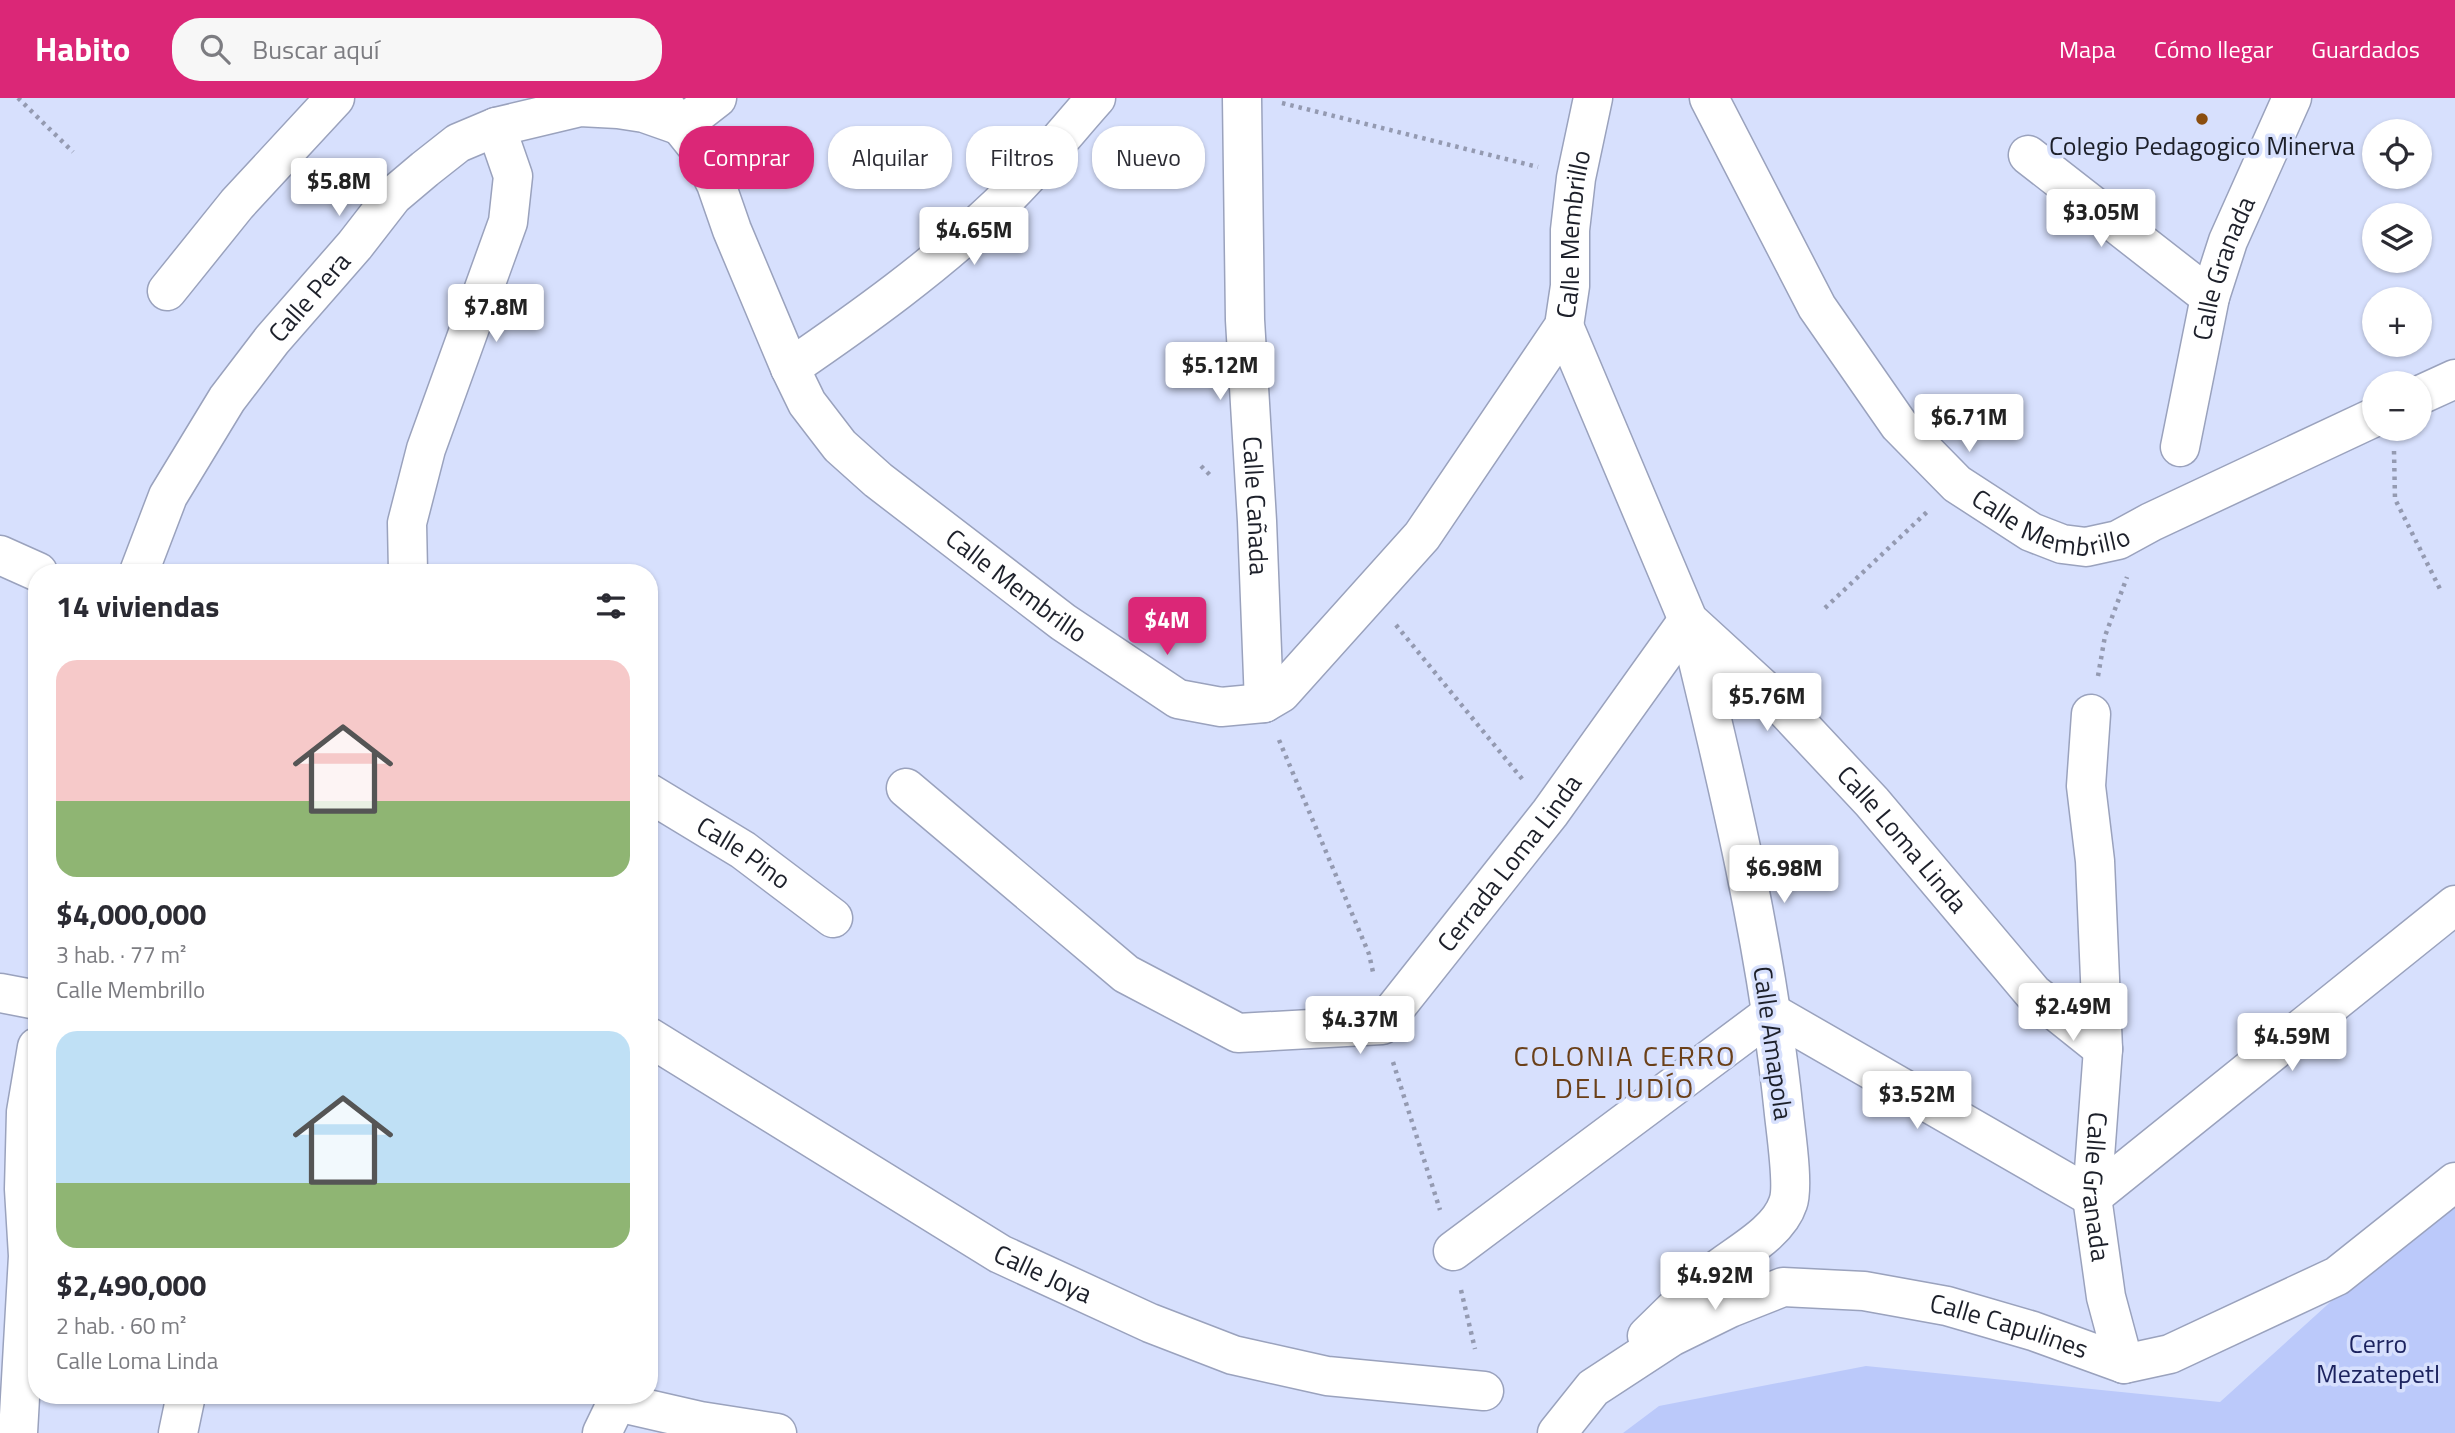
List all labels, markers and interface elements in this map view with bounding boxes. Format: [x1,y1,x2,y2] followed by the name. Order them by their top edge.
[172,18,662,81] search box
[35,24,130,74] text: Habito
[196,30,234,68] icon: search
[252,30,379,69] text: Buscar aquí
[2059,31,2116,67] text: Mapa
[2154,31,2273,67] text: Cómo llegar
[2311,31,2420,67] text: Guardados
[2194,111,2210,127] marker: Colegio Pedagogico Minerva
[2362,119,2432,441] map controls
[2362,119,2432,189] button: locate
[679,126,814,189] chip: Comprar
[828,126,952,189] chip: Alquilar
[966,126,1078,189] chip: Filtros
[1092,126,1205,189] chip: Nuevo
[2049,126,2355,165] place label: Colegio Pedagogico Minerva
[1545,146,1600,321] street label: Calle Membrillo
[290,158,388,218] pin: $5.8M
[307,163,371,198] text: $5.8M
[2044,190,2158,249] pin: $3.05M
[2182,190,2265,344] street label: Calle Granada
[2062,194,2140,229] text: $3.05M
[2362,203,2432,273] button: layers
[917,208,1031,267] pin: $4.65M
[935,212,1013,247] text: $4.65M
[259,243,359,351] street label: Calle Pera
[447,285,545,344] pin: $7.8M
[2362,287,2432,357] button: +
[464,289,528,324] text: $7.8M
[1163,342,1277,402] pin: $5.12M
[1181,347,1259,382] text: $5.12M
[2362,371,2432,441] button: −
[1912,394,2026,454] pin: $6.71M
[1930,399,2008,434] text: $6.71M
[1233,435,1279,576] street label: Calle Cañada
[1964,479,2137,566] street label: Calle Membrillo
[938,519,1095,652] street label: Calle Membrillo
[56,583,219,629] text: 14 viviendas
[592,587,630,625] icon: filters
[1133,598,1201,657] pin: $4M
[1144,602,1190,637] text: $4M
[1710,674,1824,733] pin: $5.76M
[1728,678,1806,713] text: $5.76M
[280,706,406,832] icon: home
[1828,756,1977,921] street label: Calle Loma Linda
[1427,766,1591,960] street label: Cerrada Loma Linda
[689,806,799,899] street label: Calle Pino
[1727,846,1841,905] pin: $6.98M
[1745,850,1823,885] text: $6.98M
[56,891,206,937] text: $4,000,000
[56,937,186,972] text: 3 hab. · 77 m²
[1743,964,1804,1122] street label: Calle Amapola
[56,972,205,1007] text: Calle Membrillo
[2016,984,2130,1043] pin: $2.49M
[2034,988,2112,1023] text: $2.49M
[1303,996,1417,1056] pin: $4.37M
[1321,1001,1399,1036] text: $4.37M
[2235,1014,2349,1073] pin: $4.59M
[2253,1018,2331,1053] text: $4.59M
[1513,1034,1737,1109] district label: COLONIA CERRO DEL JUDÍO
[1860,1072,1974,1131] pin: $3.52M
[1878,1076,1956,1111] text: $3.52M
[280,1077,406,1203] icon: home
[2073,1111,2121,1264] street label: Calle Granada
[988,1234,1099,1313] street label: Calle Joya
[1658,1252,1772,1312] pin: $4.92M
[1676,1257,1754,1292] text: $4.92M
[56,1262,206,1308] text: $2,490,000
[1927,1283,2094,1368] street label: Calle Capulines
[56,1308,186,1343] text: 2 hab. · 60 m²
[2316,1324,2440,1393] park label: Cerro Mezatepetl
[56,1343,218,1378] text: Calle Loma Linda

